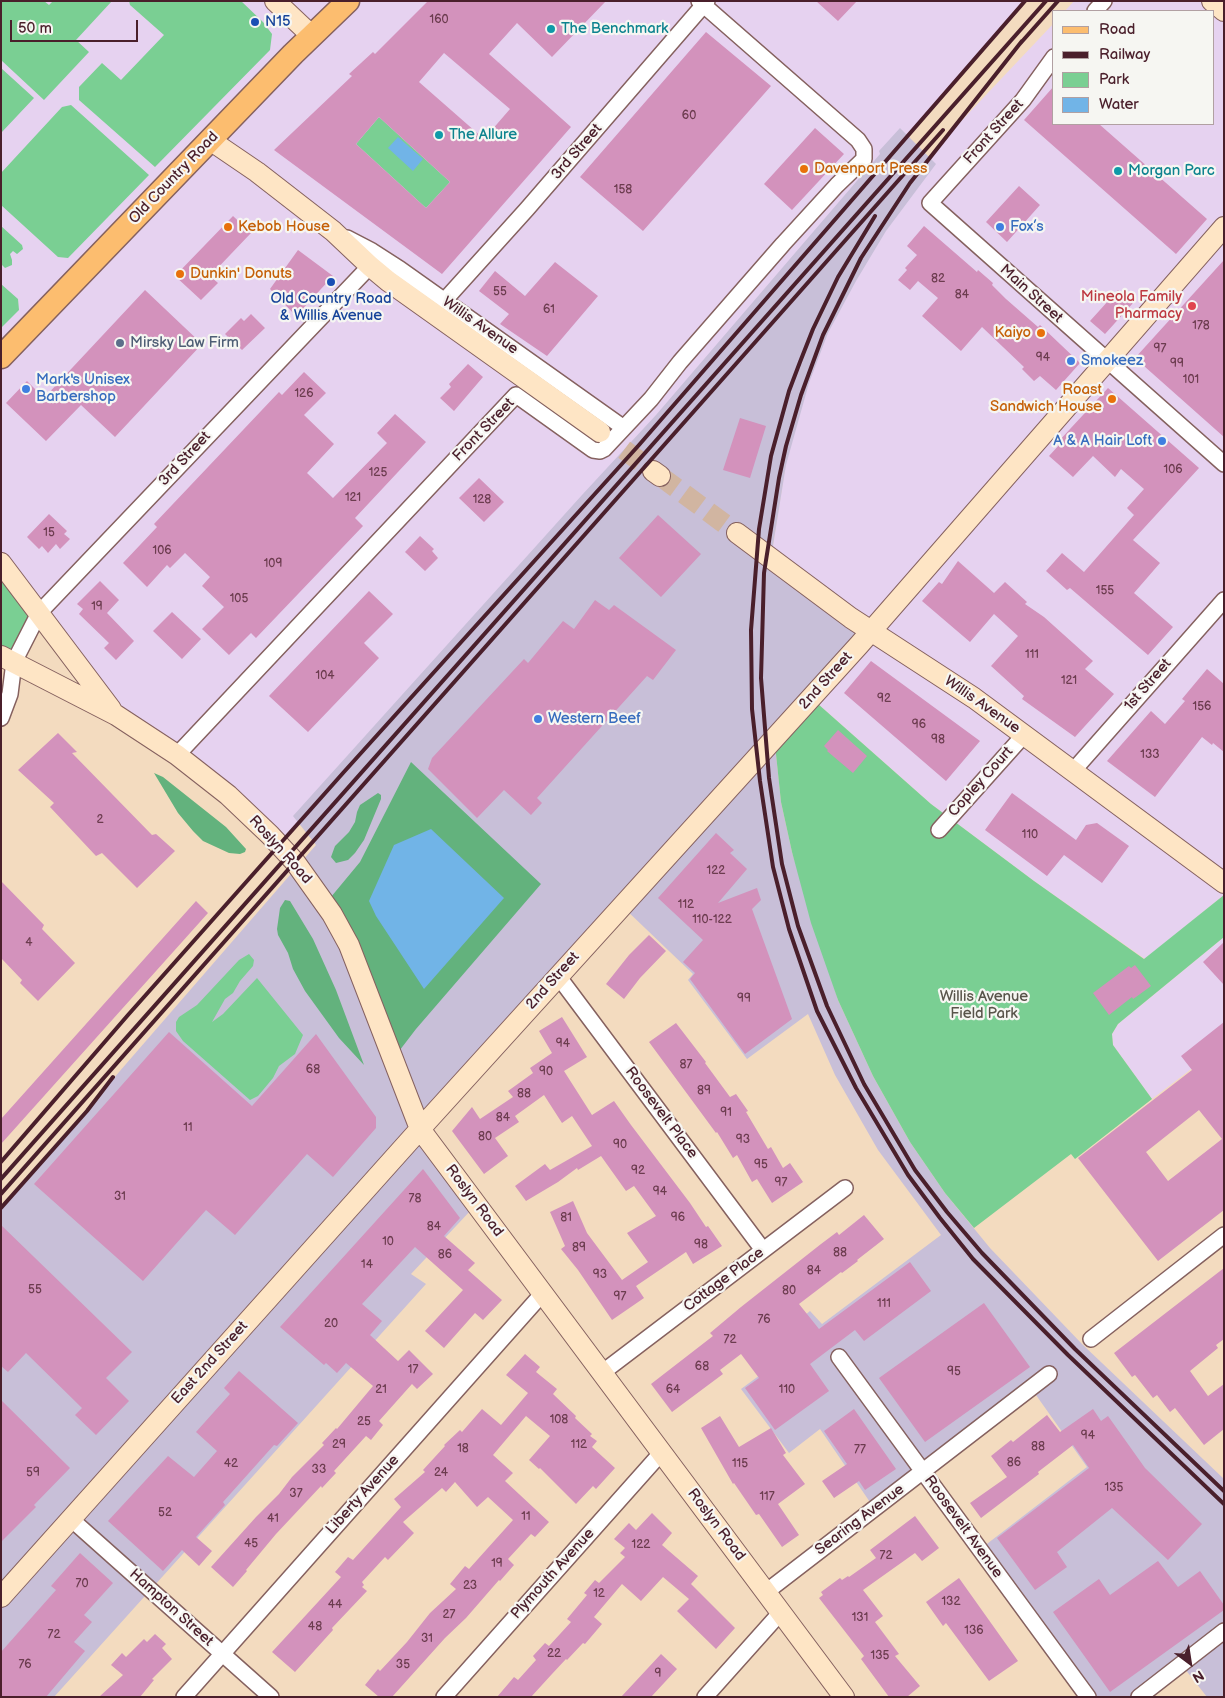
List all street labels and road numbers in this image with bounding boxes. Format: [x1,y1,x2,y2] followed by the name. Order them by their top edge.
[960,96,1028,168] street label: Front Street
[548,120,606,184] street label: 3rd Street
[125,128,223,228] street label: Old Country Road
[996,261,1066,327] street label: Main Street
[439,293,521,359] street label: Willis Avenue
[449,395,519,465] street label: Front Street
[155,428,215,490] street label: 3rd Street
[796,649,856,713] street label: 2nd Street
[1121,655,1175,715] street label: 1st Street
[941,672,1023,738] street label: Willis Avenue
[945,743,1017,821] street label: Copley Court
[245,812,315,888] street label: Roslyn Road
[523,949,583,1013] street label: 2nd Street
[621,1064,701,1162] street label: Roosevelt Place
[441,1161,507,1241] street label: Roslyn Road
[680,1244,768,1316] street label: Cottage Place
[168,1318,252,1408] street label: East 2nd Street
[323,1452,403,1538] street label: Liberty Avenue
[920,1472,1006,1582] street label: Roosevelt Avenue
[812,1481,908,1559] street label: Searing Avenue
[683,1485,749,1565] street label: Roslyn Road
[508,1525,598,1623] street label: Plymouth Avenue
[125,1566,217,1650] street label: Hampton Street

